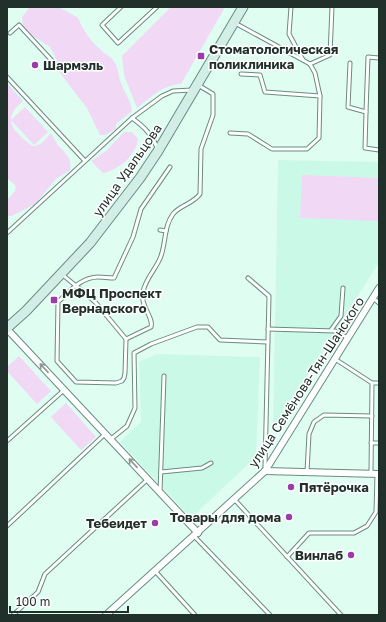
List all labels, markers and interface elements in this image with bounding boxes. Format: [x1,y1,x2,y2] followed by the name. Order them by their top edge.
[209,41,338,72] place label: Стоматологическая поликлиника
[196,51,206,61] marker: Стоматологическая поликлиника
[43,57,103,73] place label: Шармэль
[30,60,40,70] marker: Шармэль
[89,121,165,219] street label: улица Удальцова
[62,285,162,316] place label: МФЦ Проспект Вернадского
[245,293,367,470] street label: улица Семёнова-Тян-Шанского
[49,295,59,305] marker: МФЦ Проспект Вернадского
[40,364,49,374] one-way arrow
[128,458,138,468] one-way arrow
[299,479,369,495] place label: Пятёрочка
[286,482,296,492] marker: Пятёрочка
[170,509,281,525] place label: Товары для дома
[284,512,294,522] marker: Товары для дома
[86,515,147,531] place label: Тебеидет
[150,518,160,528] marker: Тебеидет
[295,547,343,563] place label: Винлаб
[346,550,356,560] marker: Винлаб
[10,588,128,614] scale bar
[16,594,50,609] text: 100 m

